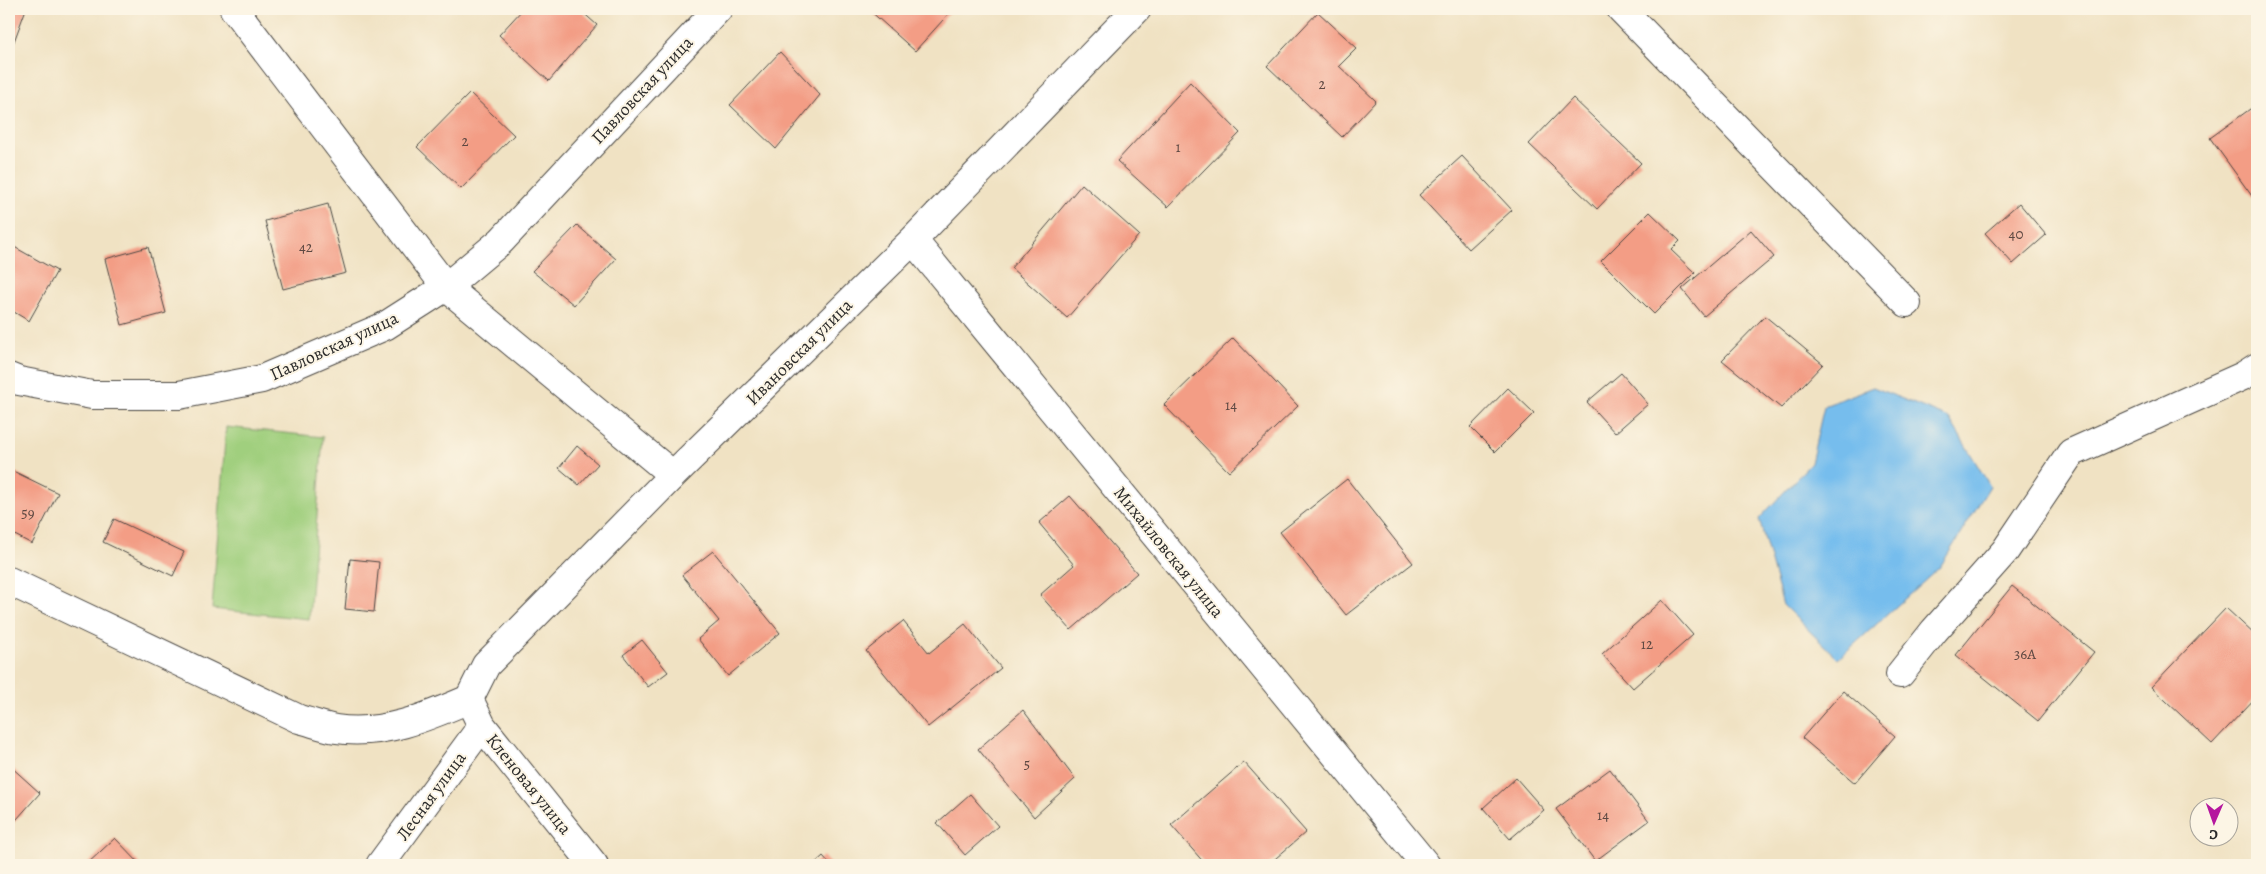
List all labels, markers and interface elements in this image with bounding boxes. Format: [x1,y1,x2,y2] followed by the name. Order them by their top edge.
[586,30,699,149] street label: Павловская улица
[1318,74,1326,94] house number: 2
[461,131,469,151] house number: 2
[1175,137,1181,157] house number: 1
[2009,224,2023,244] house number: 40
[299,237,313,257] house number: 42
[740,293,858,411] street label: Ивановская улица
[266,305,403,386] street label: Павловская улица
[1225,395,1237,415] house number: 14
[1108,481,1230,623] street label: Михайловская улица
[21,503,35,523] house number: 59
[1641,634,1653,654] house number: 12
[2014,644,2036,664] house number: 36А
[481,729,578,840] street label: Кленовая улица
[391,746,472,845] street label: Лесная улица
[1024,754,1030,774] house number: 5
[2188,796,2238,846] north arrow
[1597,805,1609,825] house number: 14
[2209,825,2218,844] text: С

